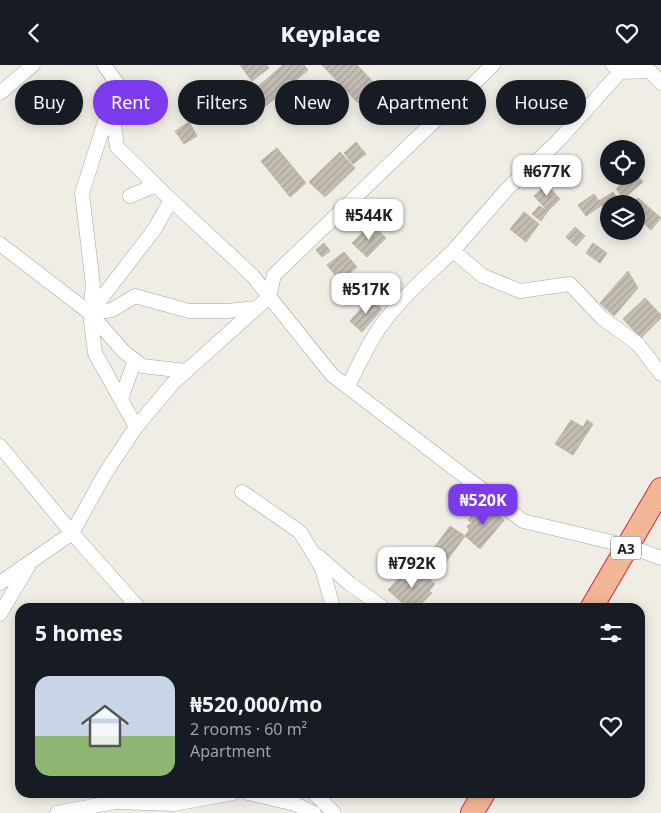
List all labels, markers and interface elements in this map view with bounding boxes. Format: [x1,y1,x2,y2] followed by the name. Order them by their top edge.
[281,18,380,48] text: Keyplace
[20,19,48,47] icon: back
[613,19,641,47] icon: heart
[15,80,83,125] chip: Buy
[93,80,168,125] chip: Rent
[178,80,265,125] chip: Filters
[275,80,349,125] chip: New
[359,80,486,125] chip: Apartment
[496,80,586,125] chip: House
[600,140,645,240] map controls
[600,140,645,185] button: locate
[512,155,582,197] pin: ₦677K
[523,160,571,182] text: ₦677K
[600,195,645,240] button: layers
[334,199,404,241] pin: ₦544K
[345,204,393,226] text: ₦544K
[331,273,401,315] pin: ₦517K
[342,278,390,300] text: ₦517K
[448,483,518,526] pin: ₦520K
[459,489,507,511] text: ₦520K
[611,537,641,559] road number: A3
[377,547,447,589] pin: ₦792K
[388,552,436,574] text: ₦792K
[35,619,123,647] text: 5 homes
[597,619,625,647] icon: filters
[190,690,322,718] text: ₦520,000/mo
[75,696,135,756] icon: home
[597,712,625,740] icon: heart
[190,718,307,740] text: 2 rooms · 60 m²
[190,740,271,762] text: Apartment

